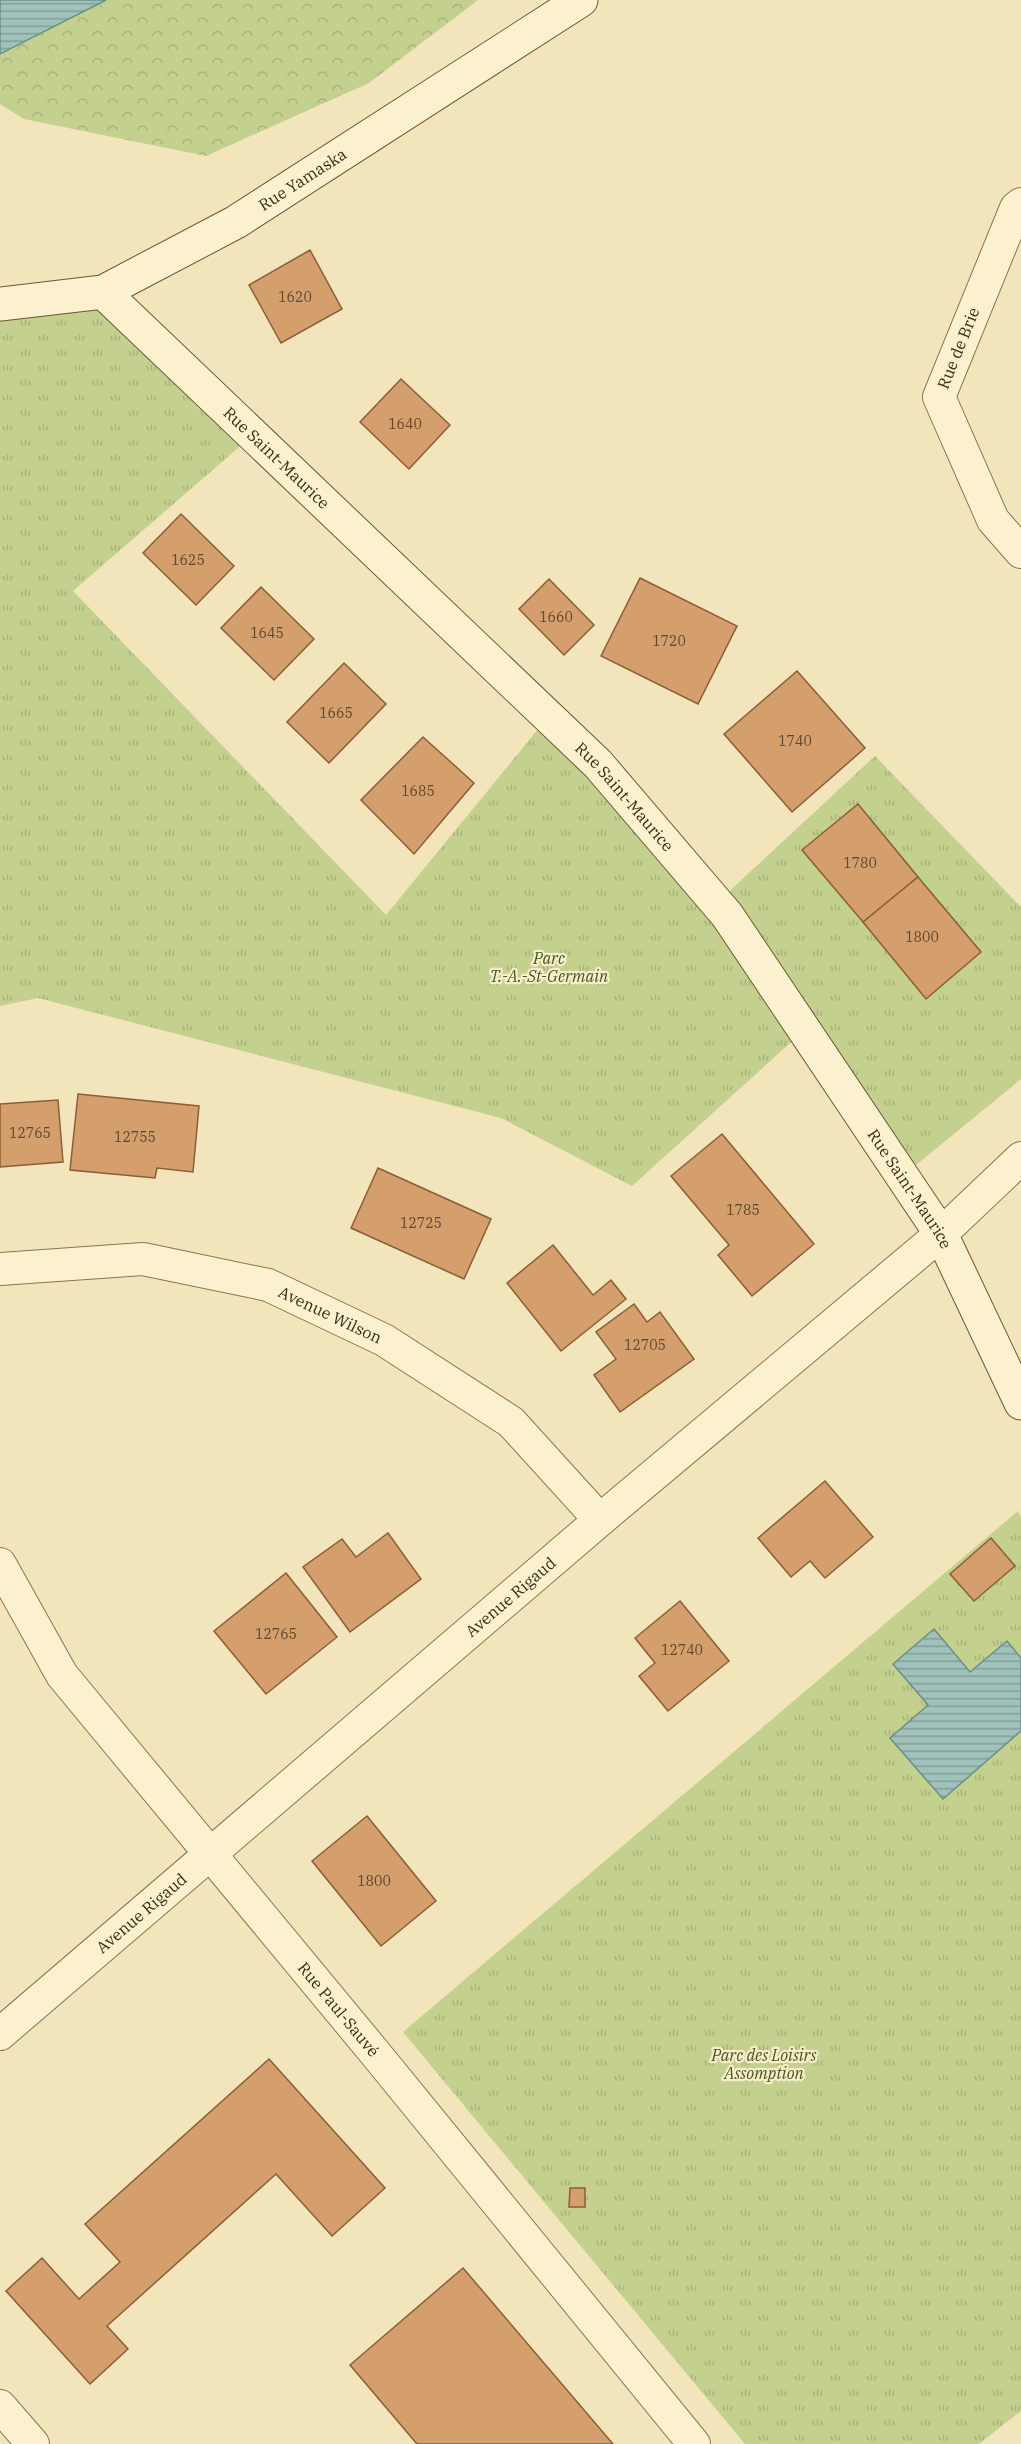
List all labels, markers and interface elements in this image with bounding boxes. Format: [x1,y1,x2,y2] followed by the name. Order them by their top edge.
[255,143,350,215] street label: Rue Yamaska
[278,288,312,306] house number: 1620
[933,304,983,392] street label: Rue de Brie
[219,402,334,513] street label: Rue Saint-Maurice
[388,415,422,433] house number: 1640
[171,551,205,569] house number: 1625
[539,608,573,626] house number: 1660
[250,624,284,642] house number: 1645
[652,632,686,650] house number: 1720
[319,704,353,722] house number: 1665
[778,732,812,750] house number: 1740
[571,738,678,855] street label: Rue Saint-Maurice
[401,782,435,800] house number: 1685
[843,854,877,872] house number: 1780
[905,928,939,946] house number: 1800
[490,948,608,986] park label: Parc T.-A.-St-Germain
[9,1124,51,1142] house number: 12765
[863,1125,956,1252] street label: Rue Saint-Maurice
[114,1128,156,1146] house number: 12755
[726,1201,760,1219] house number: 1785
[400,1214,442,1232] house number: 12725
[275,1281,385,1348] street label: Avenue Wilson
[624,1336,666,1354] house number: 12705
[461,1552,560,1641] street label: Avenue Rigaud
[255,1625,297,1643] house number: 12765
[661,1641,703,1659] house number: 12740
[92,1869,191,1957] street label: Avenue Rigaud
[357,1872,391,1890] house number: 1800
[294,1958,384,2061] street label: Rue Paul-Sauvé
[710,2045,817,2083] park label: Parc des Loisirs Assomption

